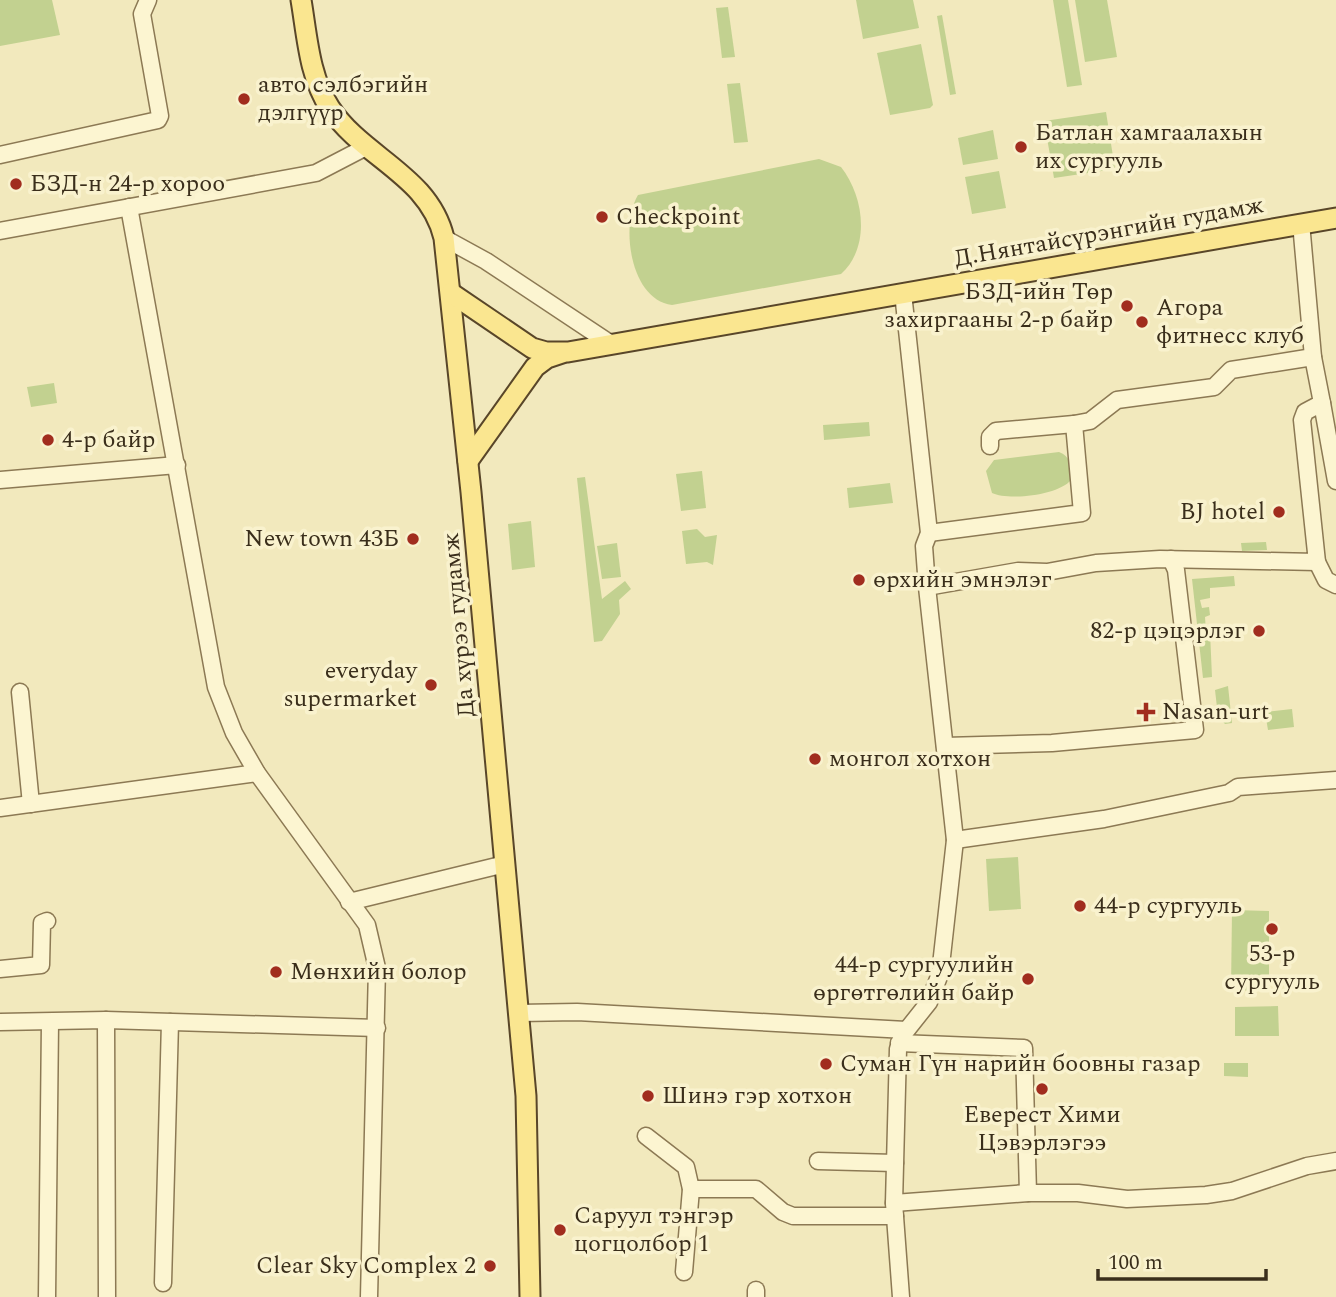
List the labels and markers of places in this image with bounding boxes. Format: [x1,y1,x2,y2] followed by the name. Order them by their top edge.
[258,67,428,131] place label: авто сэлбэгийн дэлгүүр
[236,91,252,107] marker: авто сэлбэгийн дэлгүүр
[1035,115,1263,179] place label: Батлан хамгаалахын их сургууль
[1013,139,1029,155] marker: Батлан хамгаалахын их сургууль
[30,166,225,202] place label: БЗД-н 24-р хороо
[8,176,24,192] marker: БЗД-н 24-р хороо
[616,199,741,235] place label: Checkpoint
[594,209,610,225] marker: Checkpoint
[884,274,1113,338] place label: БЗД-ийн Төр захиргааны 2-р байр
[1156,290,1304,354] place label: Агора фитнесс клуб
[1119,298,1135,314] marker: БЗД-ийн Төр захиргааны 2-р байр
[1134,314,1150,330] marker: Агора фитнесс клуб
[62,422,155,458] place label: 4-р байр
[40,432,56,448] marker: 4-р байр
[1180,494,1265,530] place label: BJ hotel
[1271,504,1287,520] marker: BJ hotel
[245,521,399,557] place label: New town 43Б
[405,531,421,547] marker: New town 43Б
[873,562,1052,598] place label: өрхийн эмнэлэг
[851,572,867,588] marker: өрхийн эмнэлэг
[1090,613,1245,649] place label: 82-р цэцэрлэг
[1251,623,1267,639] marker: 82-р цэцэрлэг
[283,653,418,717] place label: everyday supermarket
[423,677,439,693] marker: everyday supermarket
[1162,694,1269,730] place label: Nasan-urt
[1136,702,1156,722] marker: Nasan-urt
[829,741,991,777] place label: монгол хотхон
[807,751,823,767] marker: монгол хотхон
[1094,888,1242,924] place label: 44-р сургууль
[1072,898,1088,914] marker: 44-р сургууль
[1264,921,1280,937] marker: 53-р сургууль
[1224,936,1320,1000] place label: 53-р сургууль
[813,947,1014,1011] place label: 44-р сургуулийн өргөтгөлийн байр
[290,954,467,990] place label: Мөнхийн болор
[268,964,284,980] marker: Мөнхийн болор
[1020,971,1036,987] marker: 44-р сургуулийн өргөтгөлийн байр
[840,1046,1201,1082] place label: Суман Гүн нарийн боовны газар
[818,1056,834,1072] marker: Суман Гүн нарийн боовны газар
[662,1078,852,1114] place label: Шинэ гэр хотхон
[1034,1081,1050,1097] marker: Еверест Хими Цэвэрлэгээ
[640,1088,656,1104] marker: Шинэ гэр хотхон
[963,1097,1121,1161] place label: Еверест Хими Цэвэрлэгээ
[574,1198,734,1262] place label: Саруул тэнгэр цогцолбор 1
[552,1222,568,1238] marker: Саруул тэнгэр цогцолбор 1
[256,1248,476,1284] place label: Clear Sky Complex 2
[482,1258,498,1274] marker: Clear Sky Complex 2

